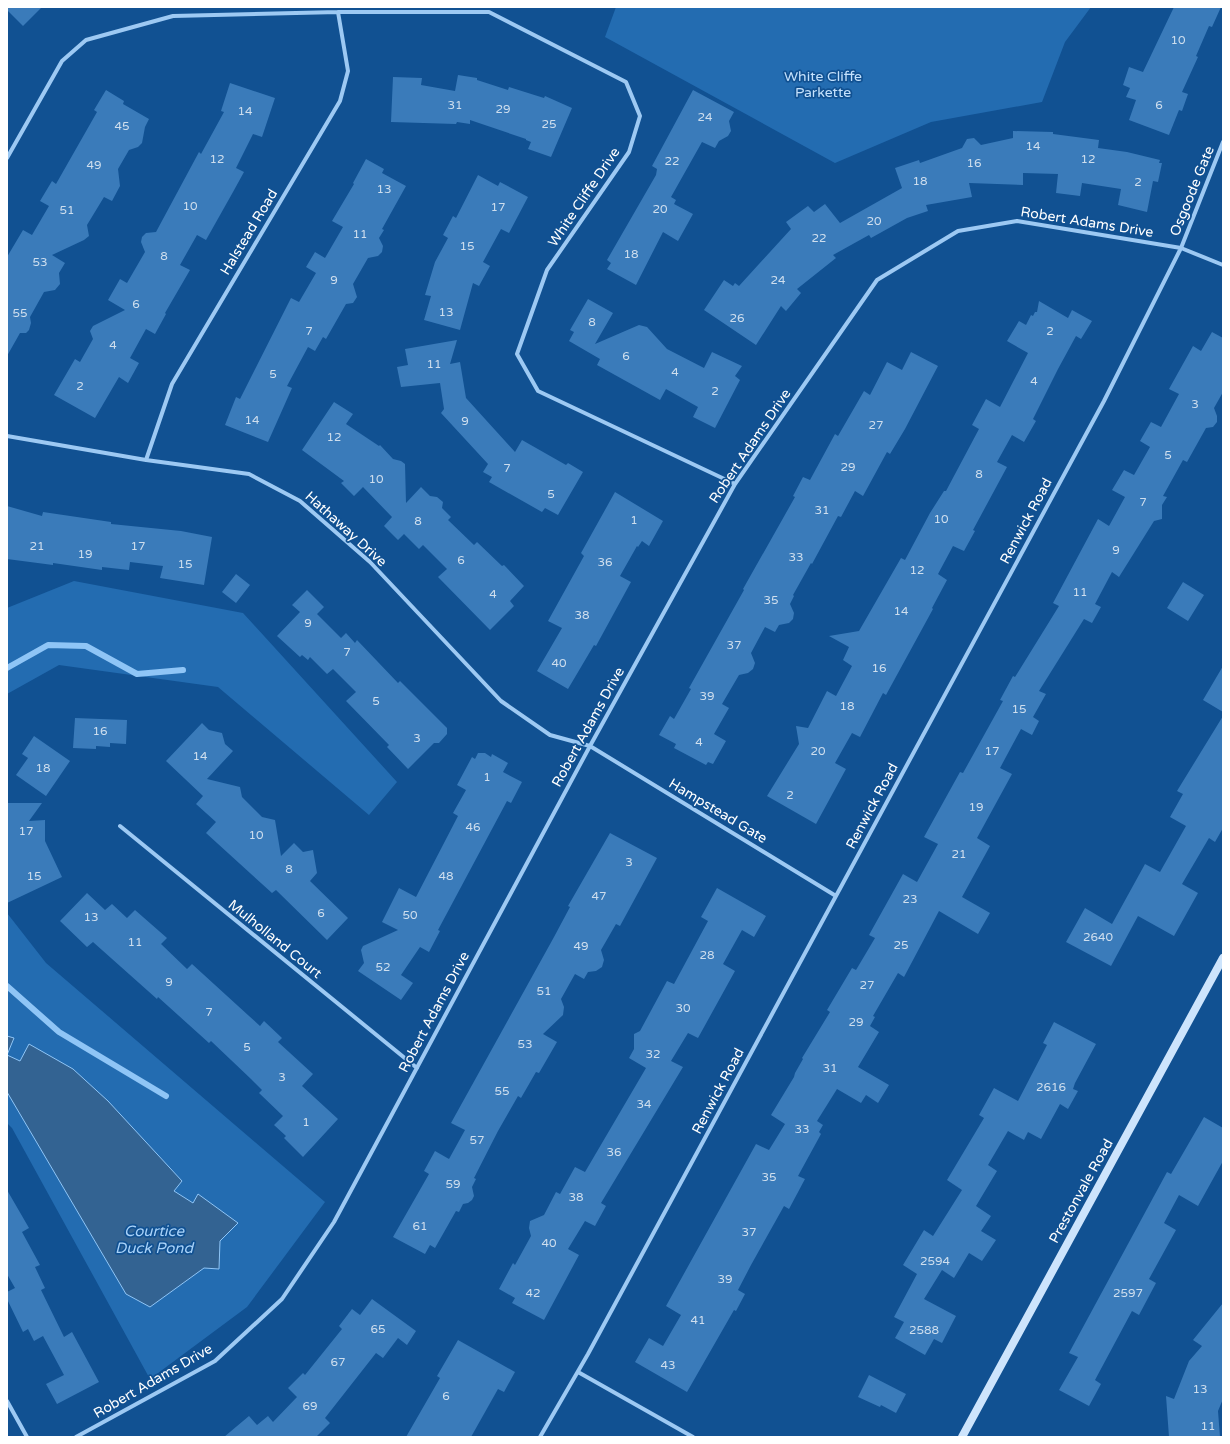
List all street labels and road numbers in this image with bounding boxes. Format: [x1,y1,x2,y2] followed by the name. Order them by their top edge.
[1166,143,1218,239] street label: Osgoode Gate
[544,144,624,250] street label: White Cliffe Drive
[217,186,281,278] street label: Halstead Road
[1019,203,1155,241] street label: Robert Adams Drive
[705,386,795,506] street label: Robert Adams Drive
[996,475,1056,567] street label: Renwick Road
[302,488,390,570] street label: Hathaway Drive
[548,664,628,790] street label: Robert Adams Drive
[842,760,902,852] street label: Renwick Road
[666,775,770,847] street label: Hampstead Gate
[225,896,326,982] street label: Mulholland Court
[395,949,473,1075] street label: Robert Adams Drive
[688,1045,748,1137] street label: Renwick Road
[1045,1136,1117,1246] street label: Prestonvale Road
[91,1340,215,1422] street label: Robert Adams Drive

